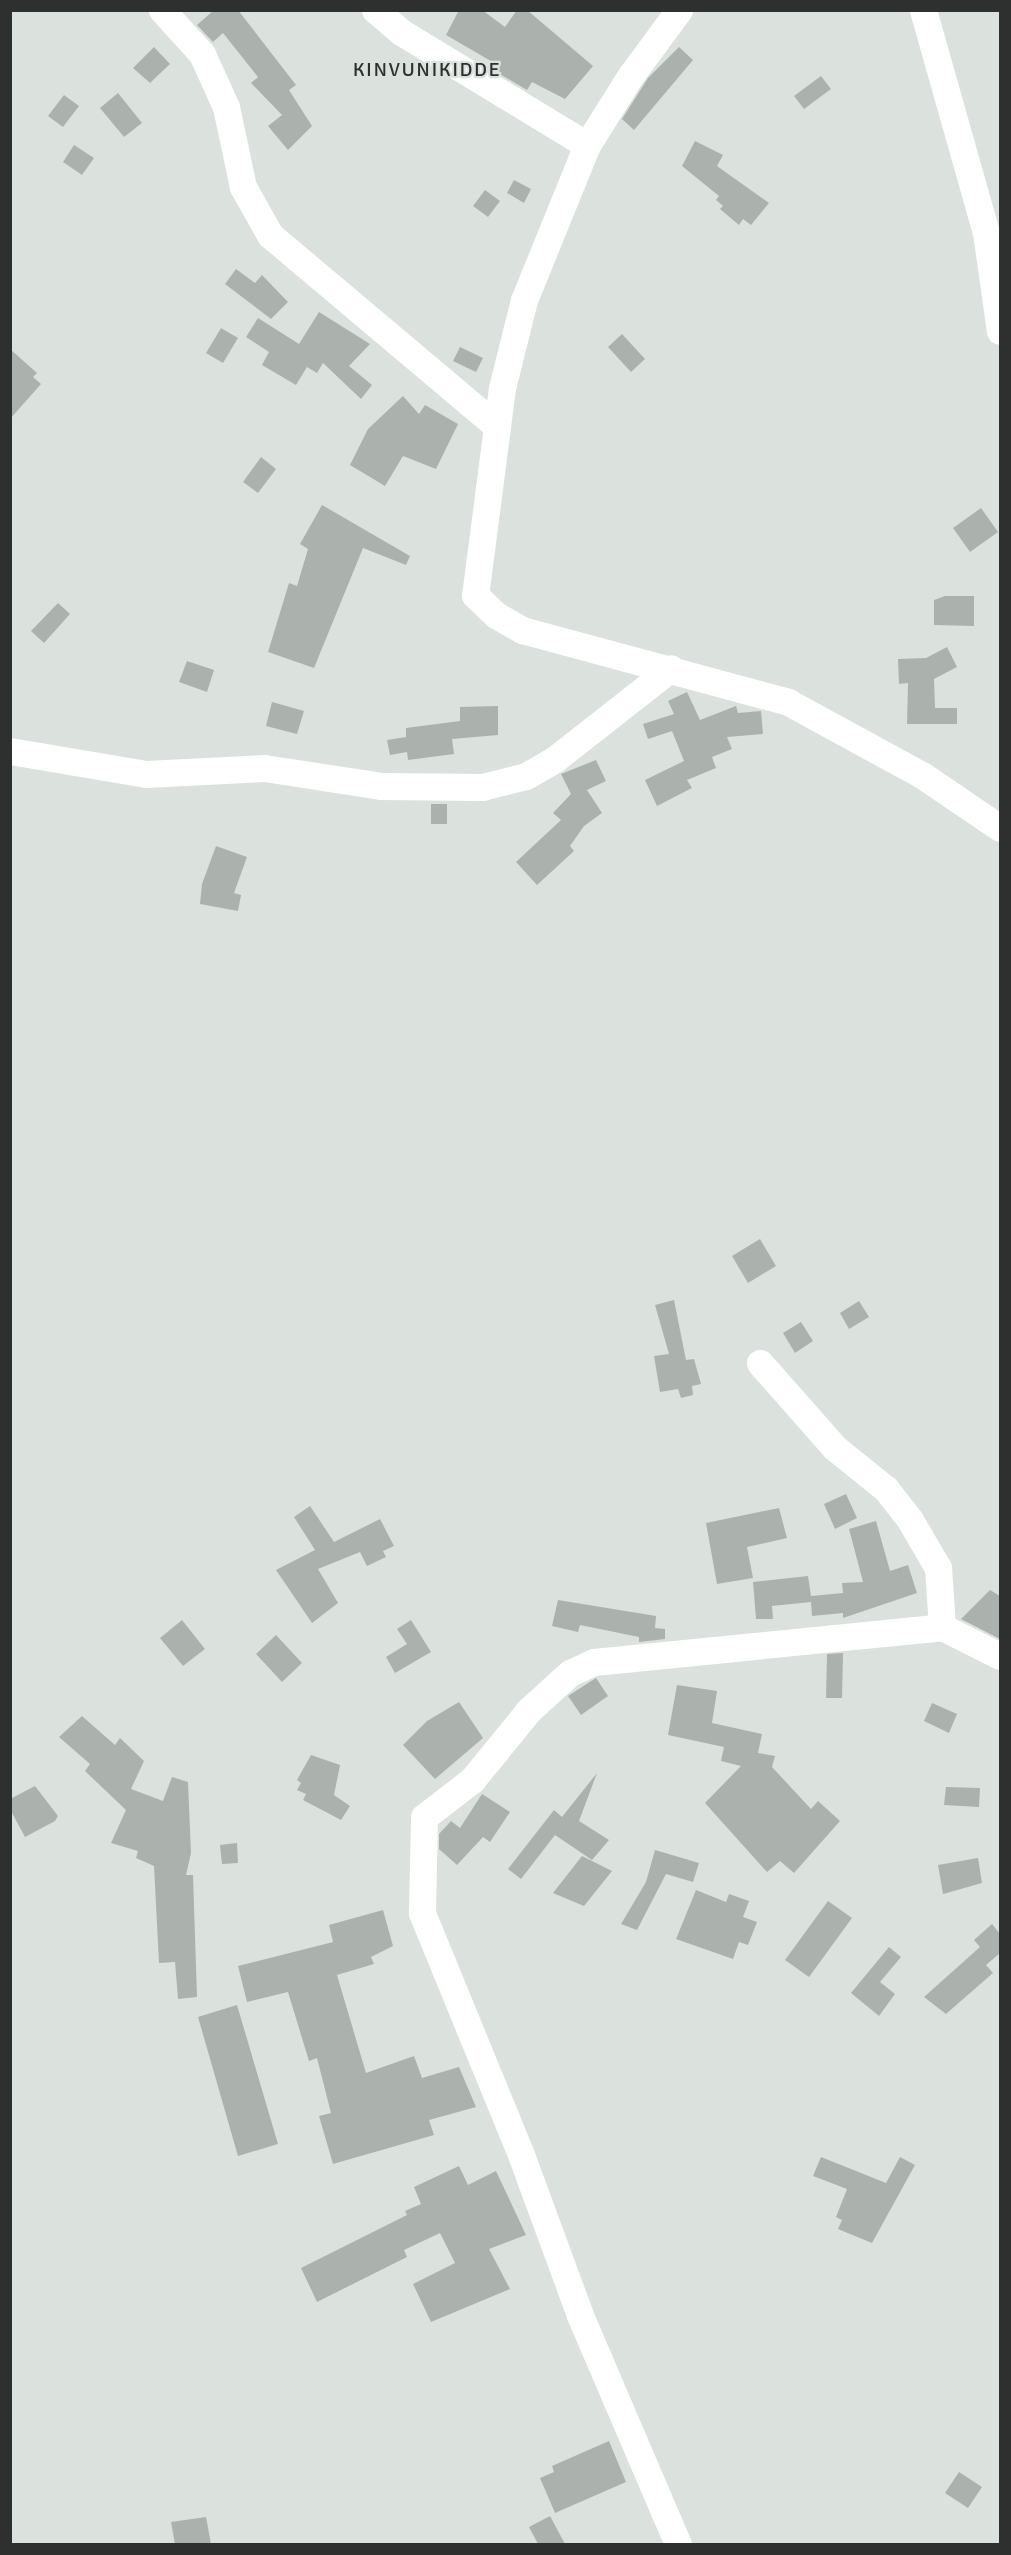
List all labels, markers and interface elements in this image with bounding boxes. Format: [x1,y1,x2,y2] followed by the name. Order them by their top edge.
[353,57,501,81] district label: KINVUNIKIDDE

